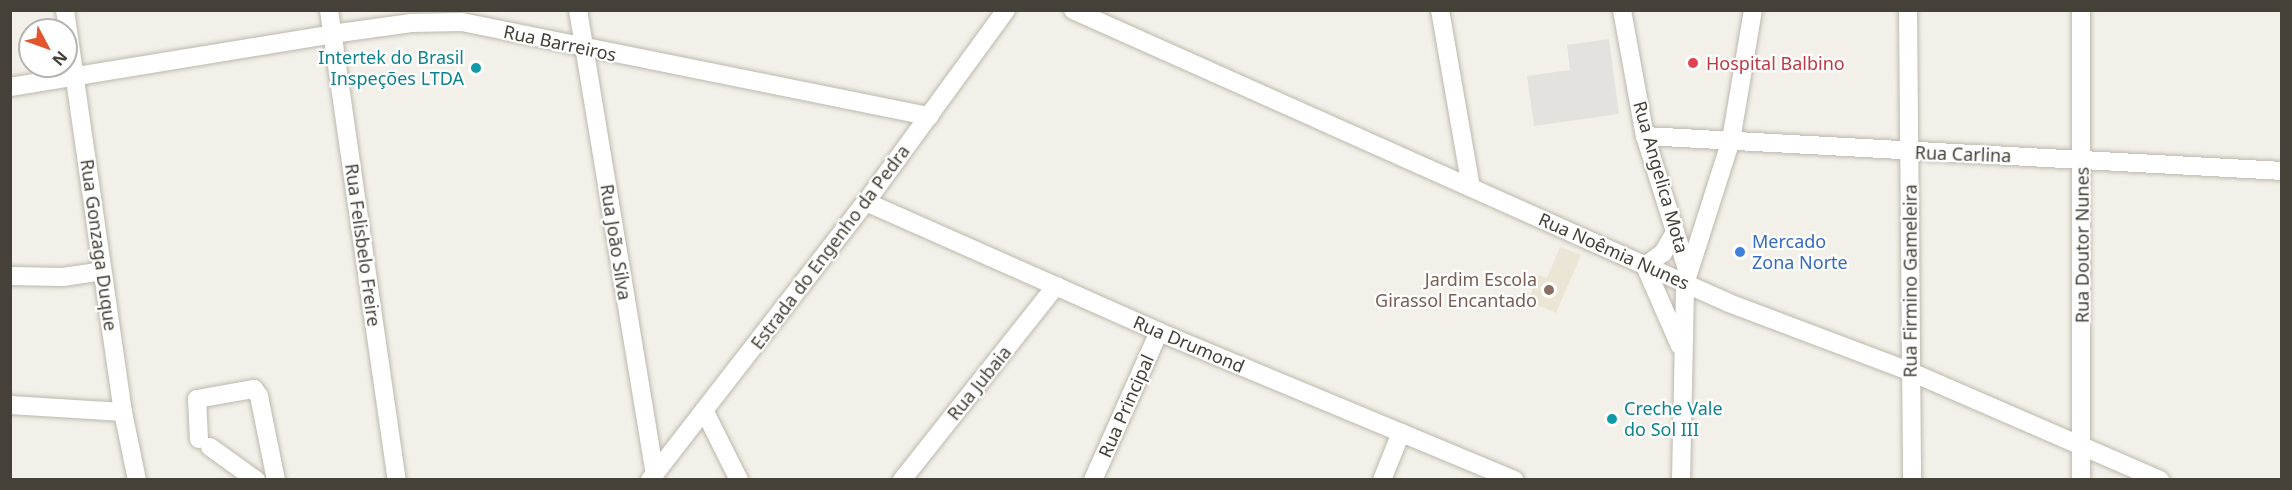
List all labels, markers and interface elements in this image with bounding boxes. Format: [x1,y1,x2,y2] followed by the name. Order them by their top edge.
[18,18,78,78] north arrow
[502,21,618,65] street label: Rua Barreiros
[48,46,73,71] text: N
[318,47,464,90] place label: Intertek do Brasil Inspeções LTDA
[1706,52,1845,74] place label: Hospital Balbino
[1684,54,1702,72] marker: Hospital Balbino
[469,61,483,75] marker: Intertek do Brasil Inspeções LTDA
[1629,98,1693,256] street label: Rua Angelica Mota
[746,141,914,353] street label: Estrada do Engenho da Pedra
[1914,142,2012,166] street label: Rua Carlina
[76,158,122,332] street label: Rua Gonzaga Duque
[341,162,385,328] street label: Rua Felisbelo Freire
[2071,167,2093,323] street label: Rua Doutor Nunes
[596,183,636,301] street label: Rua João Silva
[1899,184,1921,378] street label: Rua Firmino Gameleira
[1535,208,1693,294] street label: Rua Noêmia Nunes
[1752,231,1848,274] place label: Mercado Zona Norte
[1733,245,1747,259] marker: Mercado Zona Norte
[1375,269,1537,312] place label: Jardim Escola Girassol Encantado
[1542,283,1556,297] marker: Jardim Escola Girassol Encantado
[1130,311,1248,377] street label: Rua Drumond
[943,342,1015,424] street label: Rua Jubaia
[1094,351,1158,461] street label: Rua Principal
[1624,398,1723,440] place label: Creche Vale do Sol III
[1605,412,1619,426] marker: Creche Vale do Sol III

